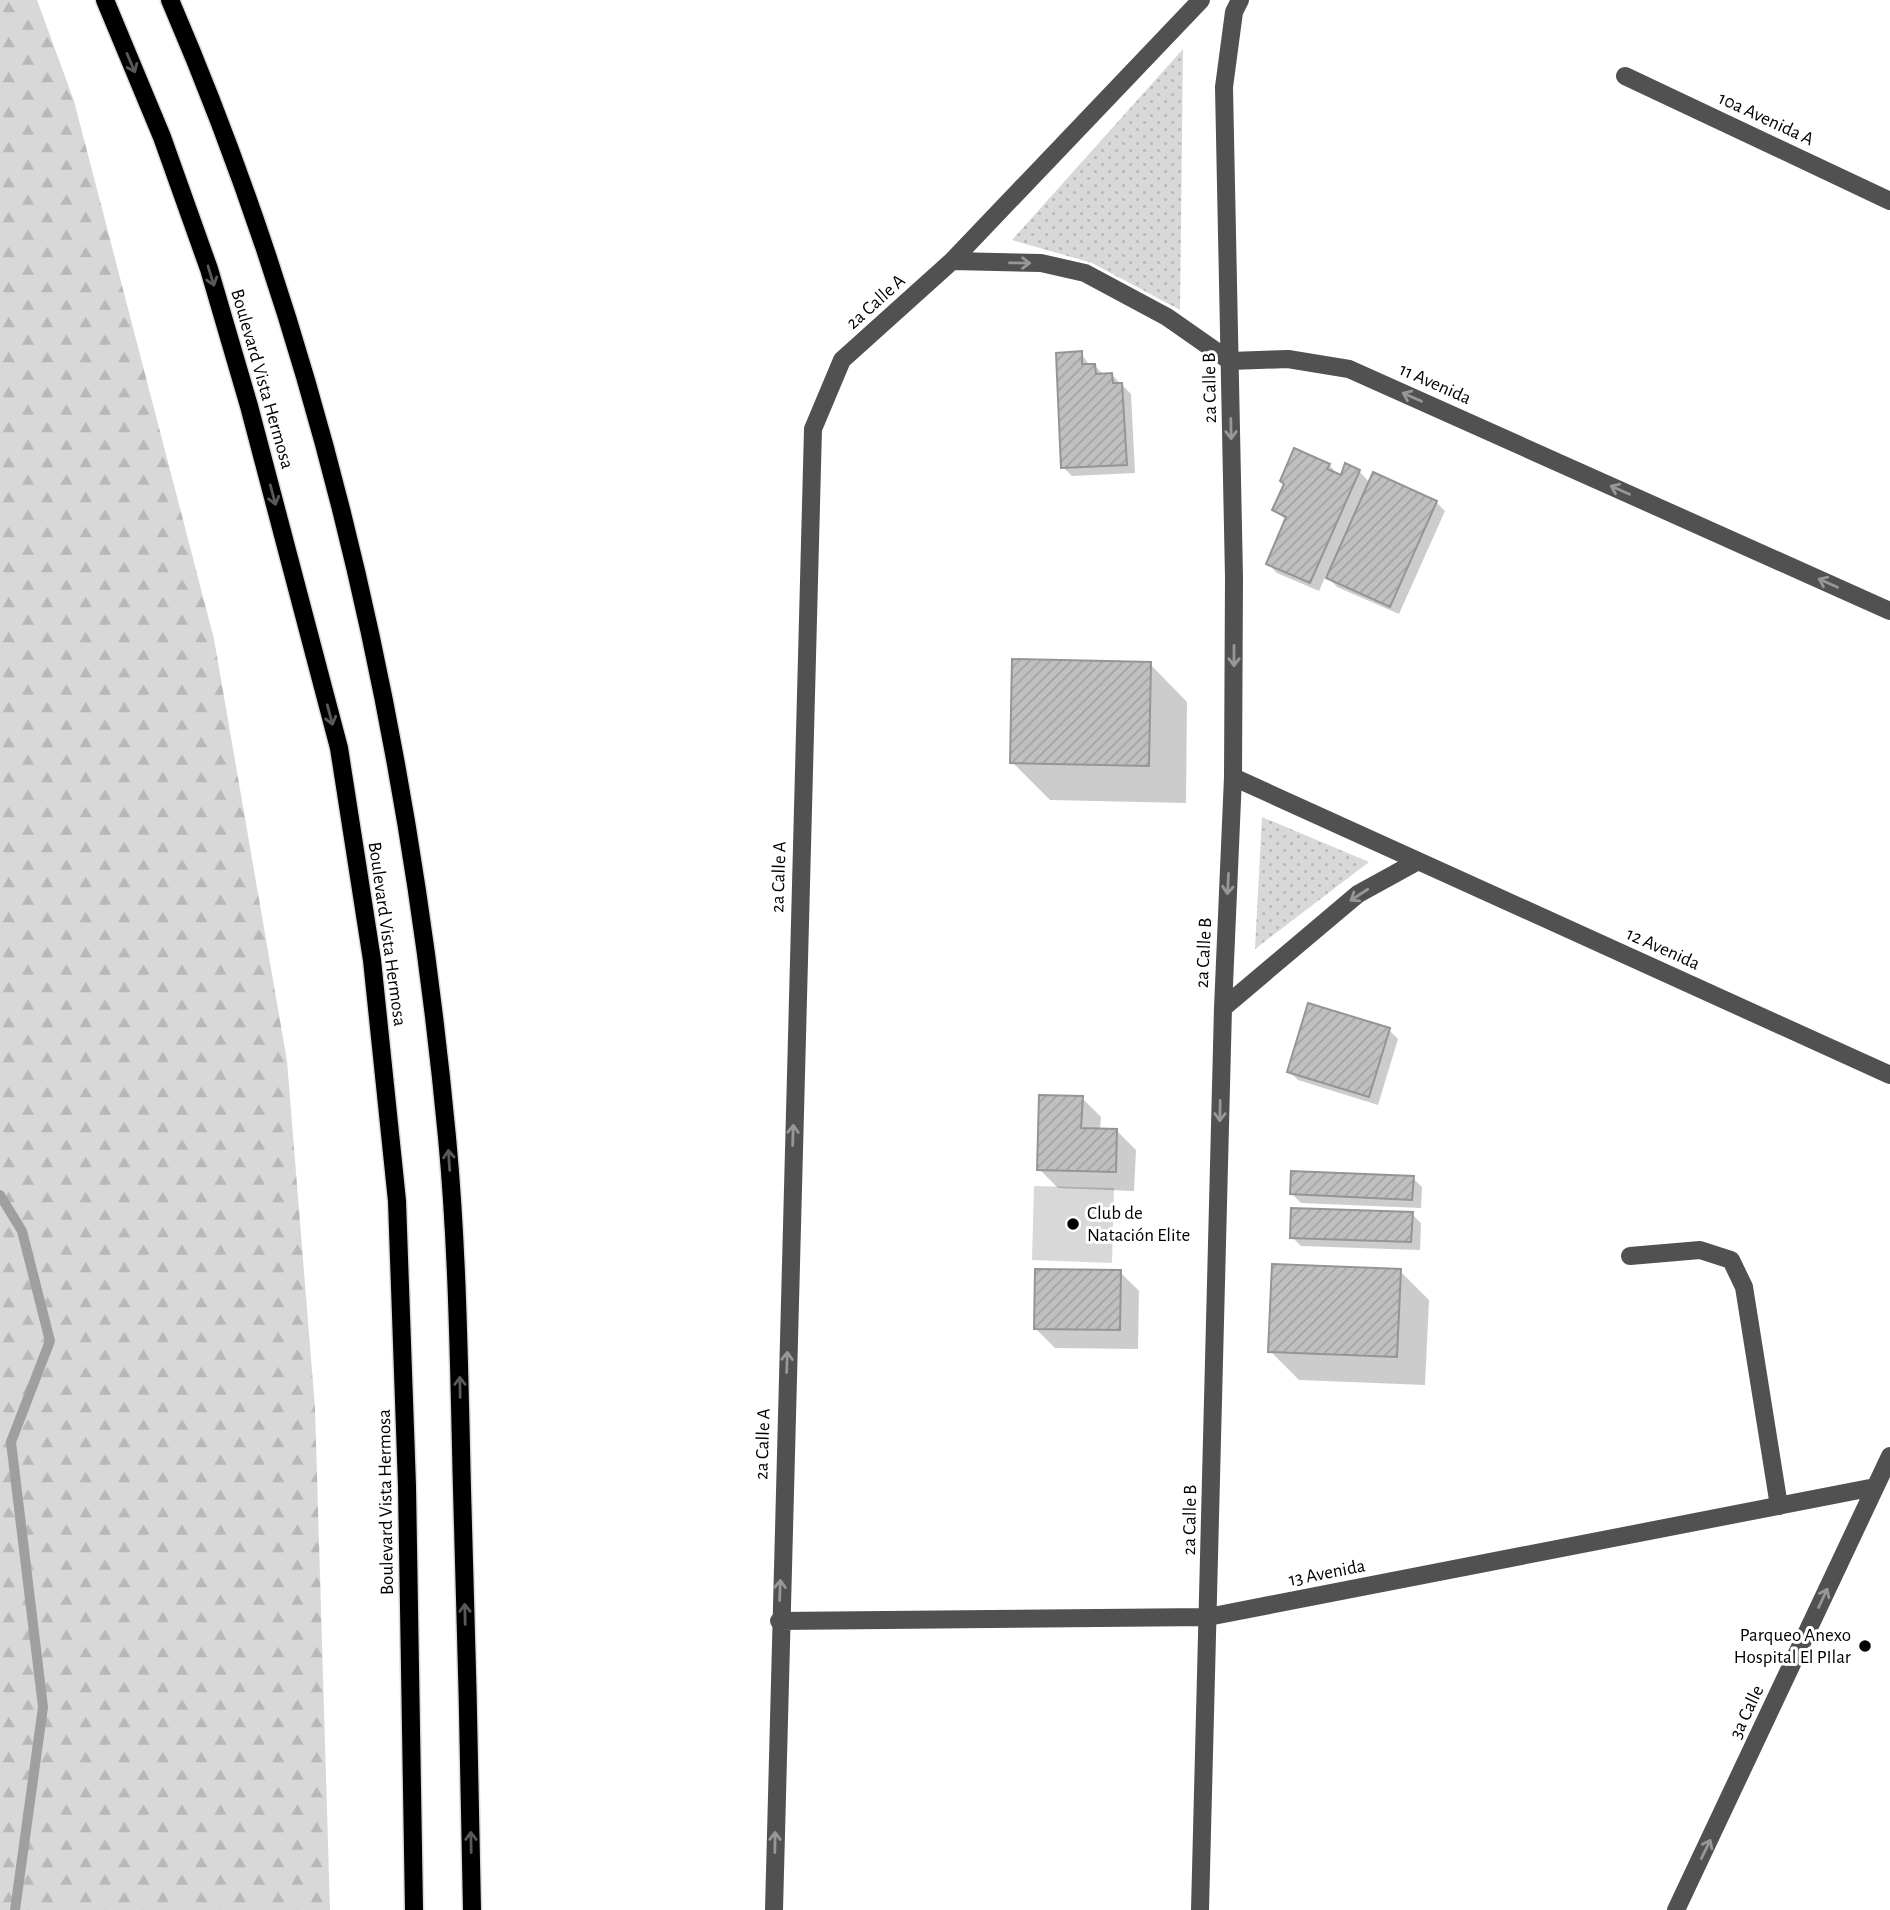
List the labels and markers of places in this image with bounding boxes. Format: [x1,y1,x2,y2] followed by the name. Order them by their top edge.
[1087,1204,1190,1245] place label: Club de Natación Elite
[1065,1216,1081,1232] marker: Club de Natación Elite
[1734,1626,1851,1667] place label: Parqueo Anexo Hospital El PIlar
[1857,1638,1873,1654] marker: Parqueo Anexo Hospital El PIlar

